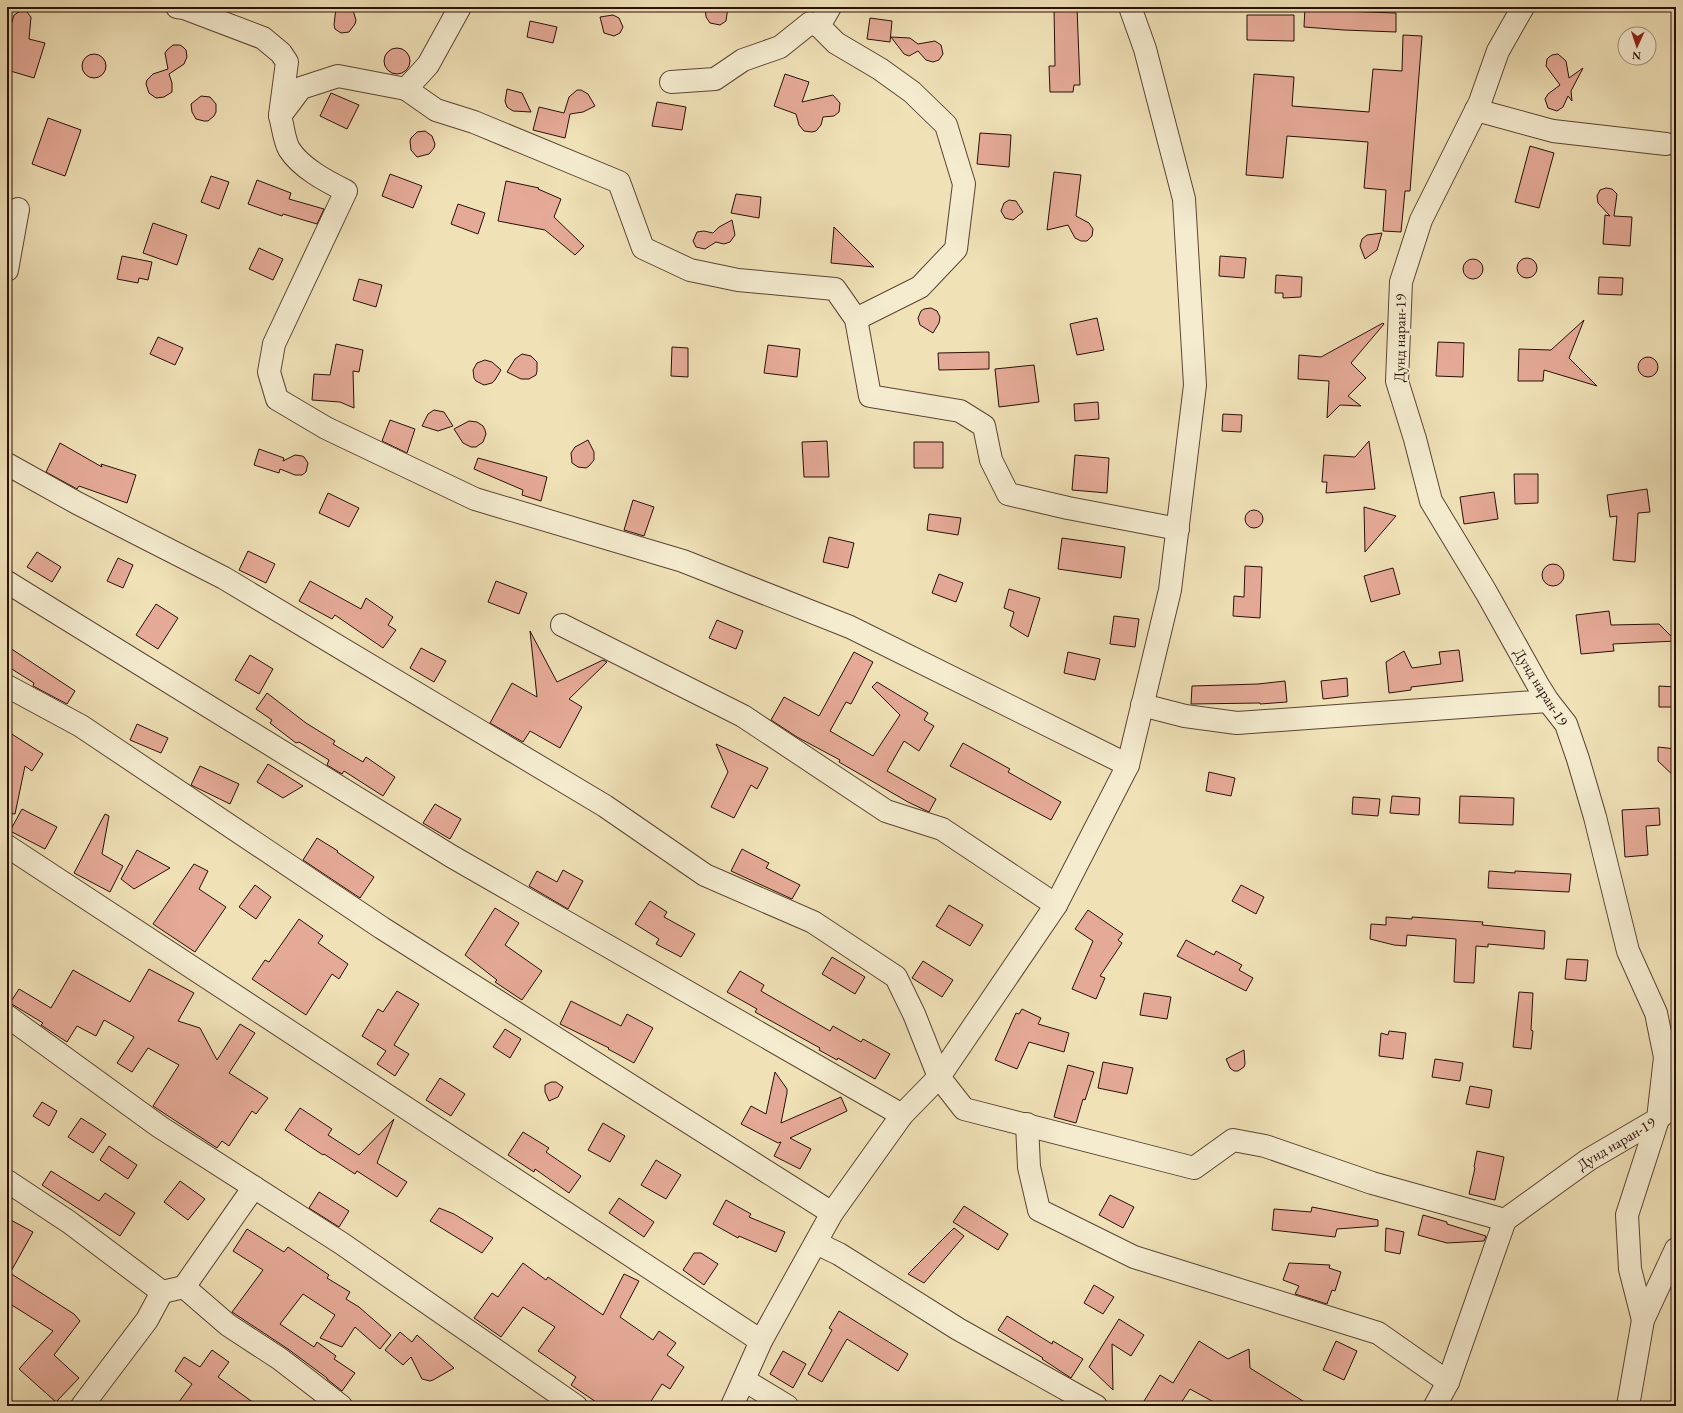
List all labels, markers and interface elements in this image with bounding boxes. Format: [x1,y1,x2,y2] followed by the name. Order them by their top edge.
[1617,26,1657,66] north arrow
[1632,49,1641,63] text: N
[1389,294,1410,382] street label: Дунд наран-19
[1510,644,1573,729] street label: Дунд наран-19
[1573,1113,1659,1174] street label: Дунд наран-19

